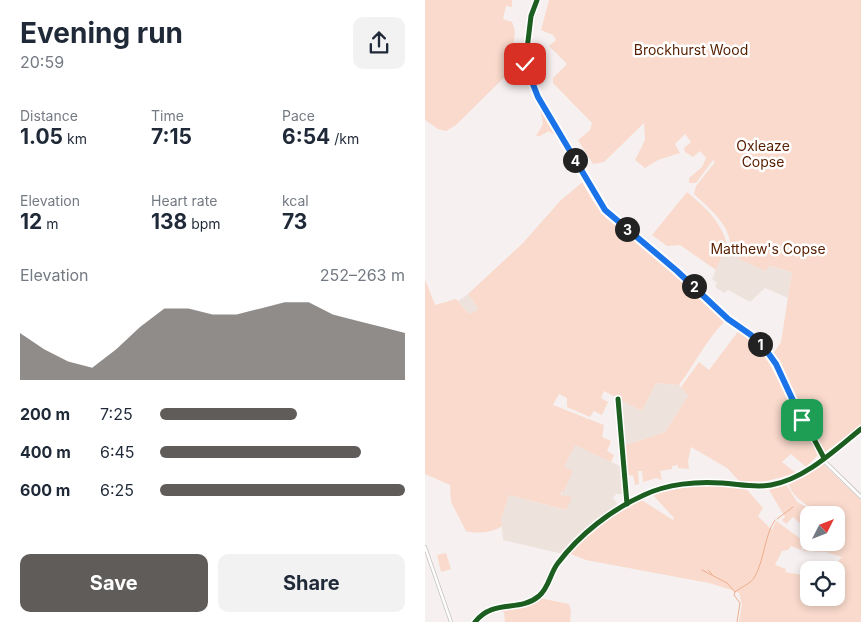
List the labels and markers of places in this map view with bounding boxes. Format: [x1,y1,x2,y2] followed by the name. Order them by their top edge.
[504,43,546,85] pin
[563,148,587,172] pin: 4
[615,216,639,242] pin: 3
[681,274,707,298] pin: 2
[747,332,773,356] pin: 1
[781,399,823,441] pin

